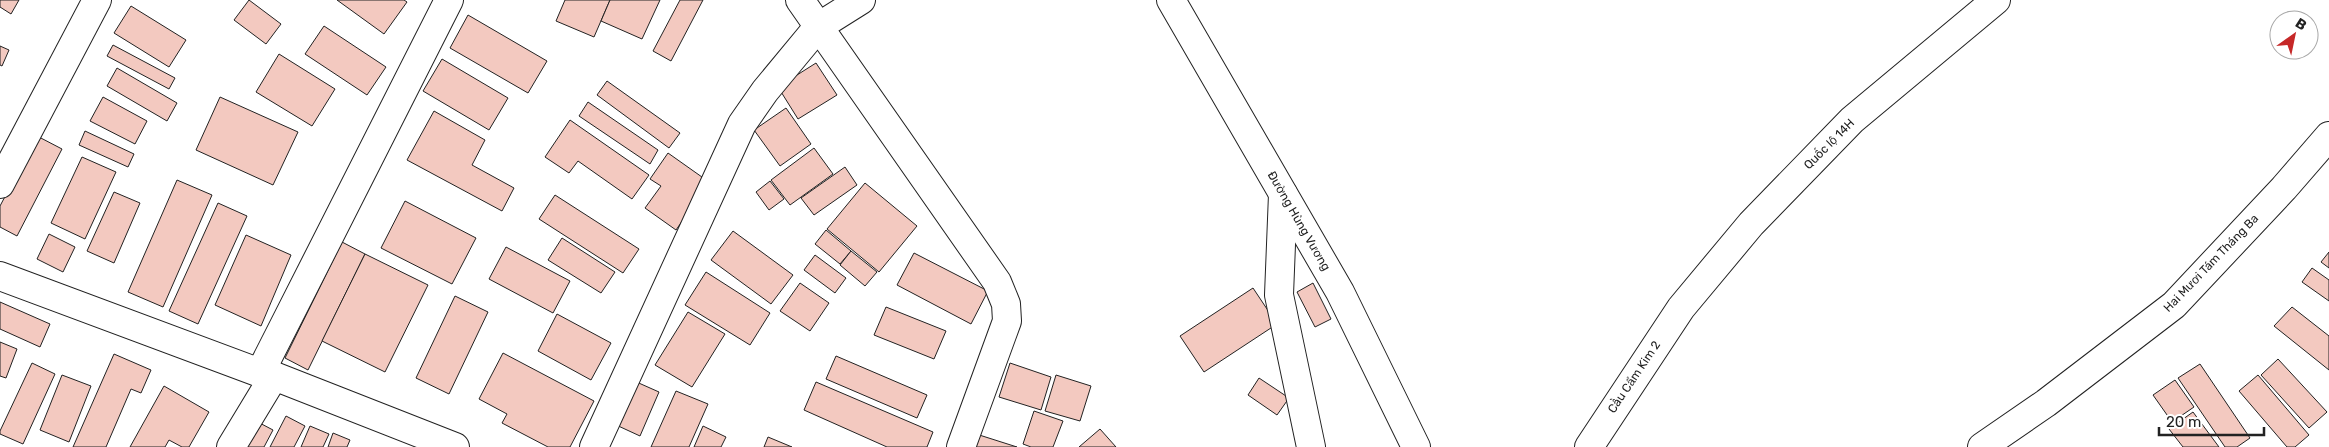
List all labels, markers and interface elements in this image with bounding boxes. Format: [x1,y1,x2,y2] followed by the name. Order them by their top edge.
[2269,10,2319,60] north arrow
[2292,15,2310,34] text: B
[1801,116,1857,172] street label: Quốc lộ 14H
[1265,169,1333,273] street label: Đường Hùng Vương
[2161,211,2261,315] street label: Hai Mươi Tám Tháng Ba
[1604,338,1663,416] street label: Cầu Cẩm Kim 2
[2159,404,2264,436] scale bar
[2166,413,2201,431] text: 20 m

